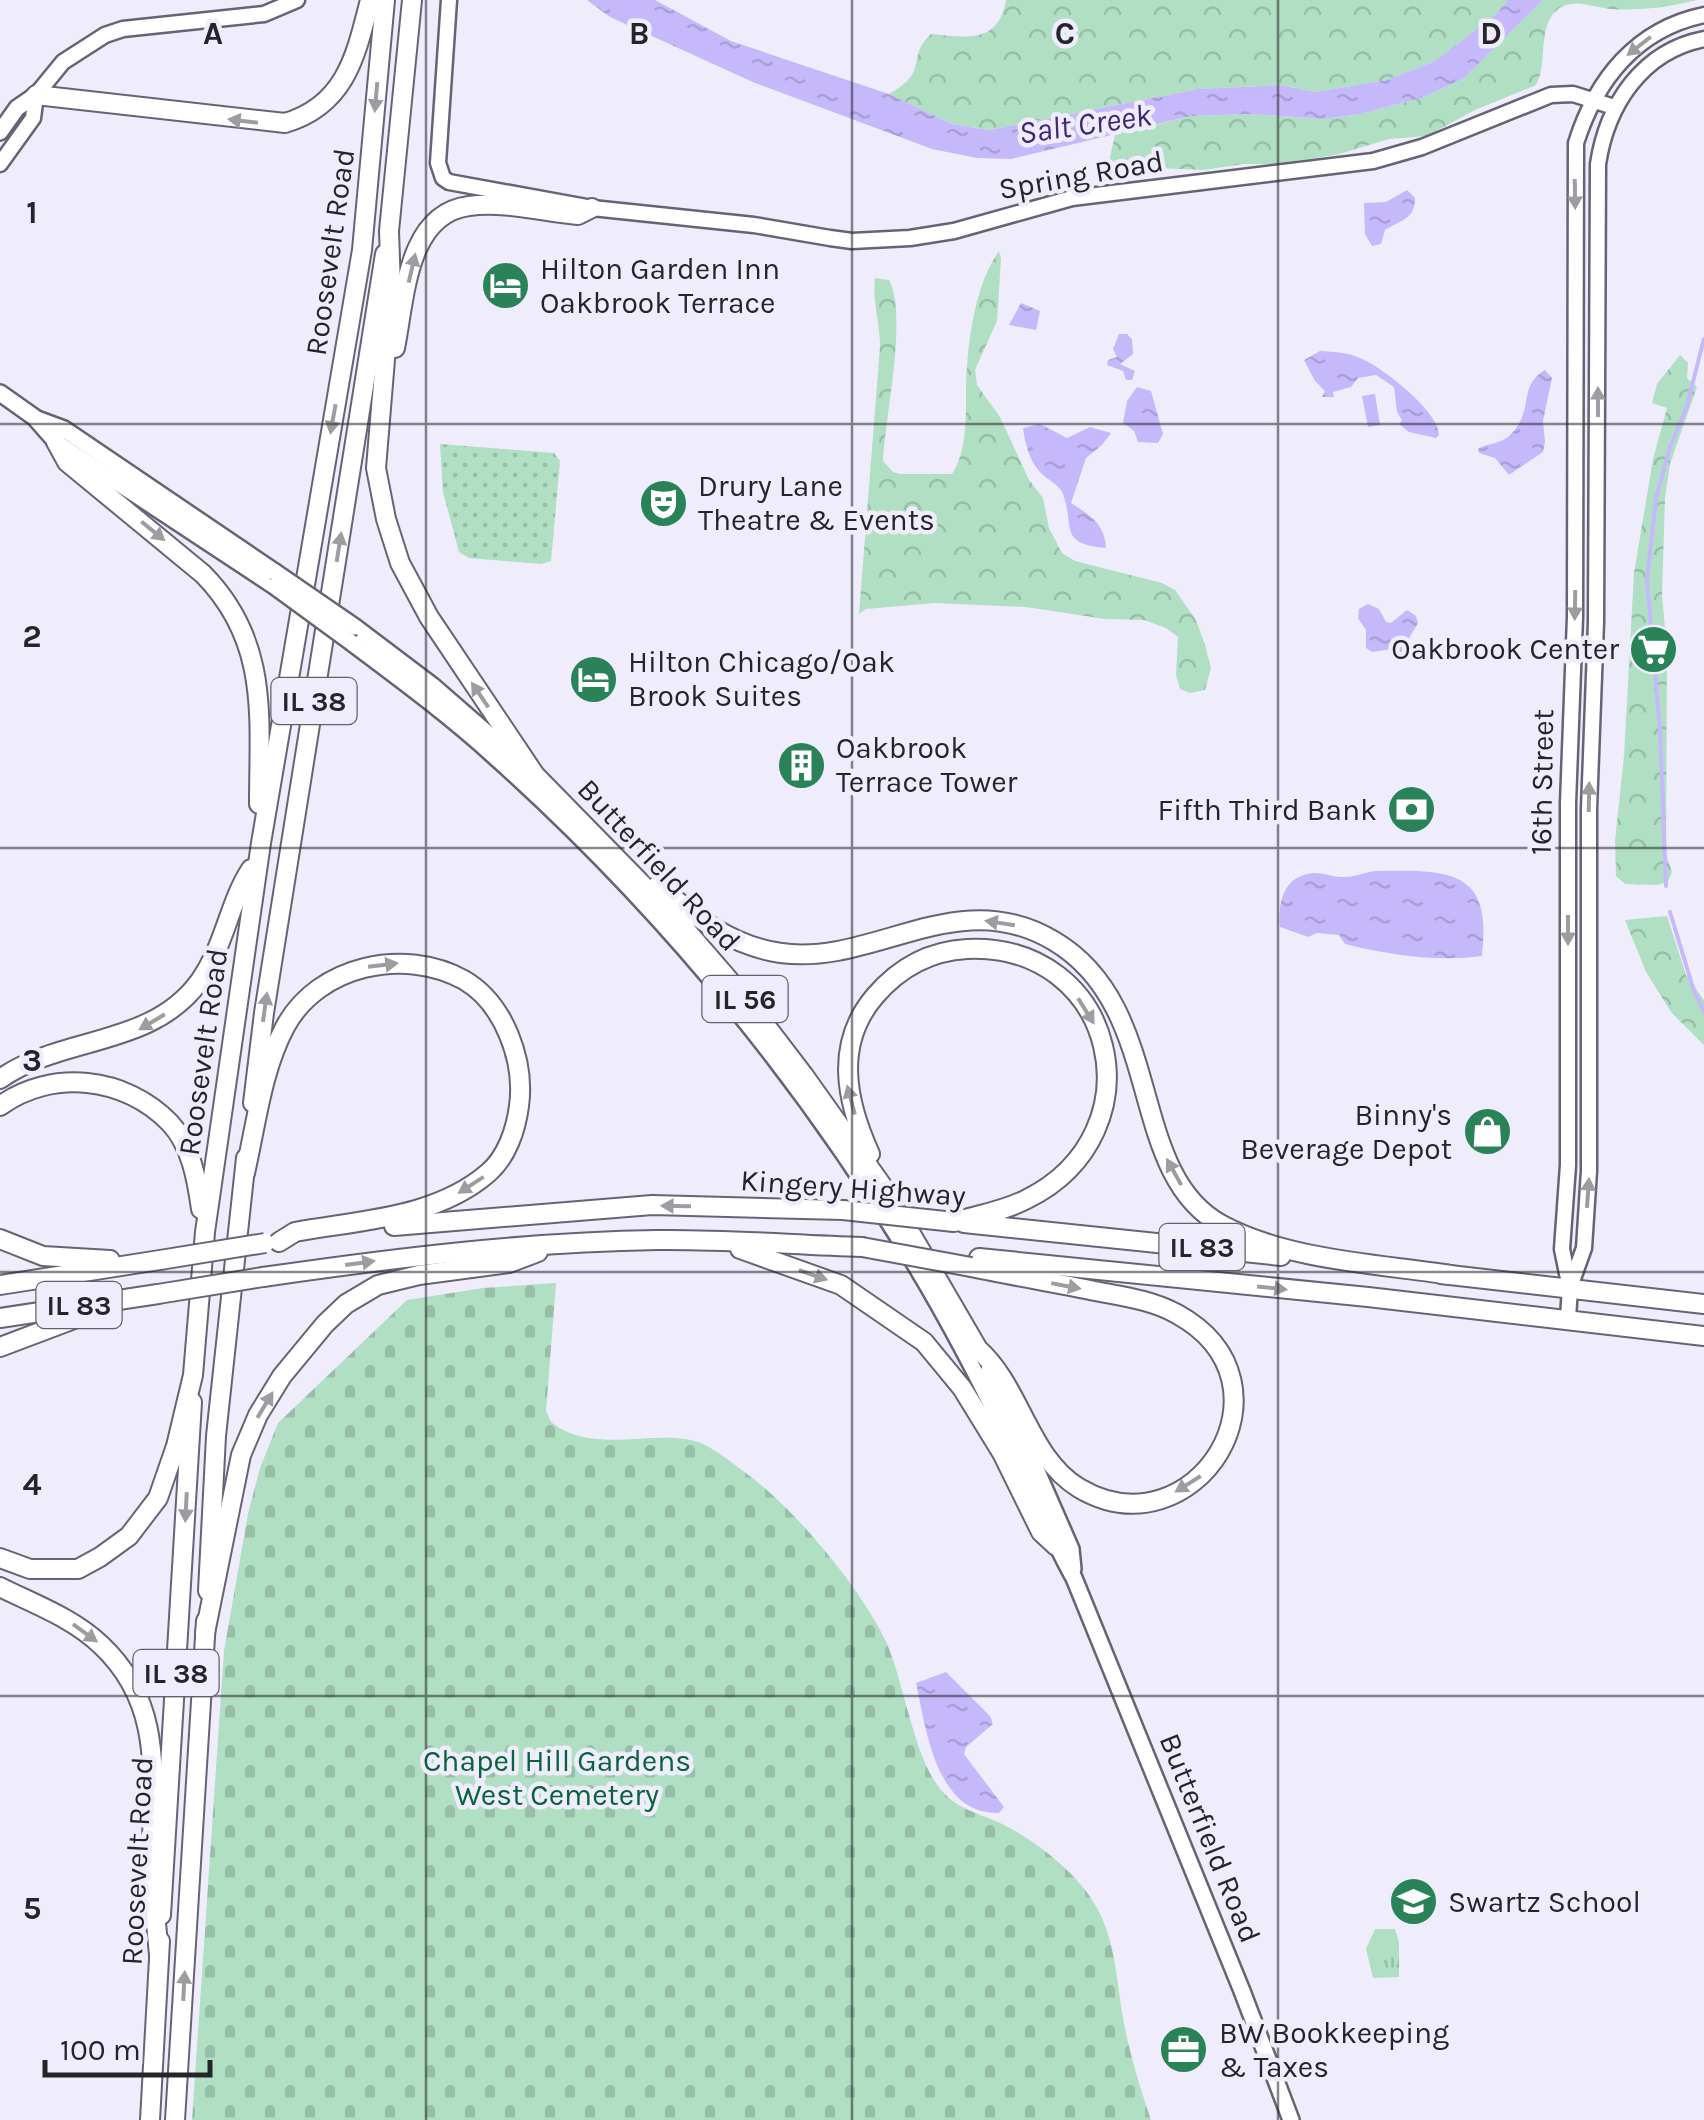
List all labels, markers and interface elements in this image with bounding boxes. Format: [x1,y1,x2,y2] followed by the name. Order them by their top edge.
[203,15,223,52] text: A
[629,15,649,52] text: B
[1055,15,1075,52] text: C
[1480,15,1502,52] text: D
[1627,35,1653,56] one-way arrow
[368,82,384,114] one-way arrow
[1016,96,1155,152] water label: Salt Creek
[226,113,258,129] one-way arrow
[996,143,1166,207] street label: Spring Road
[298,146,362,358] street label: Roosevelt Road
[1567,178,1583,210] one-way arrow
[26,194,38,231] text: 1
[540,251,780,321] place label: Hilton Garden Inn Oakbrook Terrace
[405,252,420,283] one-way arrow
[479,260,531,312] hotel icon: Hilton Garden Inn Oakbrook Terrace
[1590,386,1606,418] one-way arrow
[325,404,340,435] one-way arrow
[698,468,935,538] place label: Drury Lane Theatre & Events
[637,477,689,529] theatre icon: Drury Lane Theatre & Events
[140,519,165,541] one-way arrow
[332,531,347,563] one-way arrow
[1567,589,1583,621] one-way arrow
[22,618,42,655] text: 2
[1628,623,1680,675] supermarket icon: Oakbrook Center
[1391,631,1619,667] place label: Oakbrook Center
[628,644,895,714] place label: Hilton Chicago/Oak Brook Suites
[567,653,619,705] hotel icon: Hilton Chicago/Oak Brook Suites
[272,678,356,724] road number: IL 38
[471,681,490,708] one-way arrow
[1523,709,1561,855] street label: 16th Street
[836,730,1018,800] place label: Oakbrook Terrace Tower
[775,739,827,791] building icon: Oakbrook Terrace Tower
[570,771,748,959] street label: Butterfield Road
[1582,781,1598,813] one-way arrow
[1386,784,1438,836] bank icon: Fifth Third Bank
[1158,792,1377,828] place label: Fifth Third Bank
[1560,914,1576,946] one-way arrow
[984,915,1015,931] one-way arrow
[171,946,235,1158] street label: Roosevelt Road
[368,957,400,973] one-way arrow
[702,976,788,1022] road number: IL 56
[258,990,274,1022] one-way arrow
[1076,997,1095,1024] one-way arrow
[138,1012,166,1030] one-way arrow
[22,1042,42,1079] text: 3
[843,1084,859,1115] one-way arrow
[1240,1097,1452,1167] place label: Binny's Beverage Depot
[1461,1106,1513,1158] shop icon: Binny's Beverage Depot
[1166,1158,1183,1187] one-way arrow
[739,1162,967,1214] street label: Kingery Highway
[457,1175,485,1193] one-way arrow
[1580,1177,1596,1208] one-way arrow
[659,1198,691,1214] one-way arrow
[1160,1224,1244,1270] road number: IL 83
[344,1255,376,1270] one-way arrow
[798,1268,828,1283] one-way arrow
[1051,1278,1082,1294] one-way arrow
[1257,1280,1289,1296] one-way arrow
[36,1282,122,1328] road number: IL 83
[255,1391,273,1419] one-way arrow
[22,1466,42,1503] text: 4
[1174,1475,1202,1492] one-way arrow
[177,1491,193,1523] one-way arrow
[72,1623,99,1643] one-way arrow
[134,1650,218,1696] road number: IL 38
[1152,1728,1268,1948] street label: Butterfield Road
[423,1743,691,1813] park label: Chapel Hill Gardens West Cemetery
[114,1756,160,1966] street label: Roosevelt Road
[1387,1876,1439,1928] school or university icon: Swartz School
[1448,1884,1641,1920] place label: Swartz School
[23,1890,41,1927] text: 5
[176,1970,192,2002] one-way arrow
[45,2015,210,2077] scale bar
[1219,2015,1449,2085] place label: BW Bookkeeping & Taxes
[1158,2024,1210,2076] office icon: BW Bookkeeping & Taxes
[60,2032,141,2068] text: 100 m

